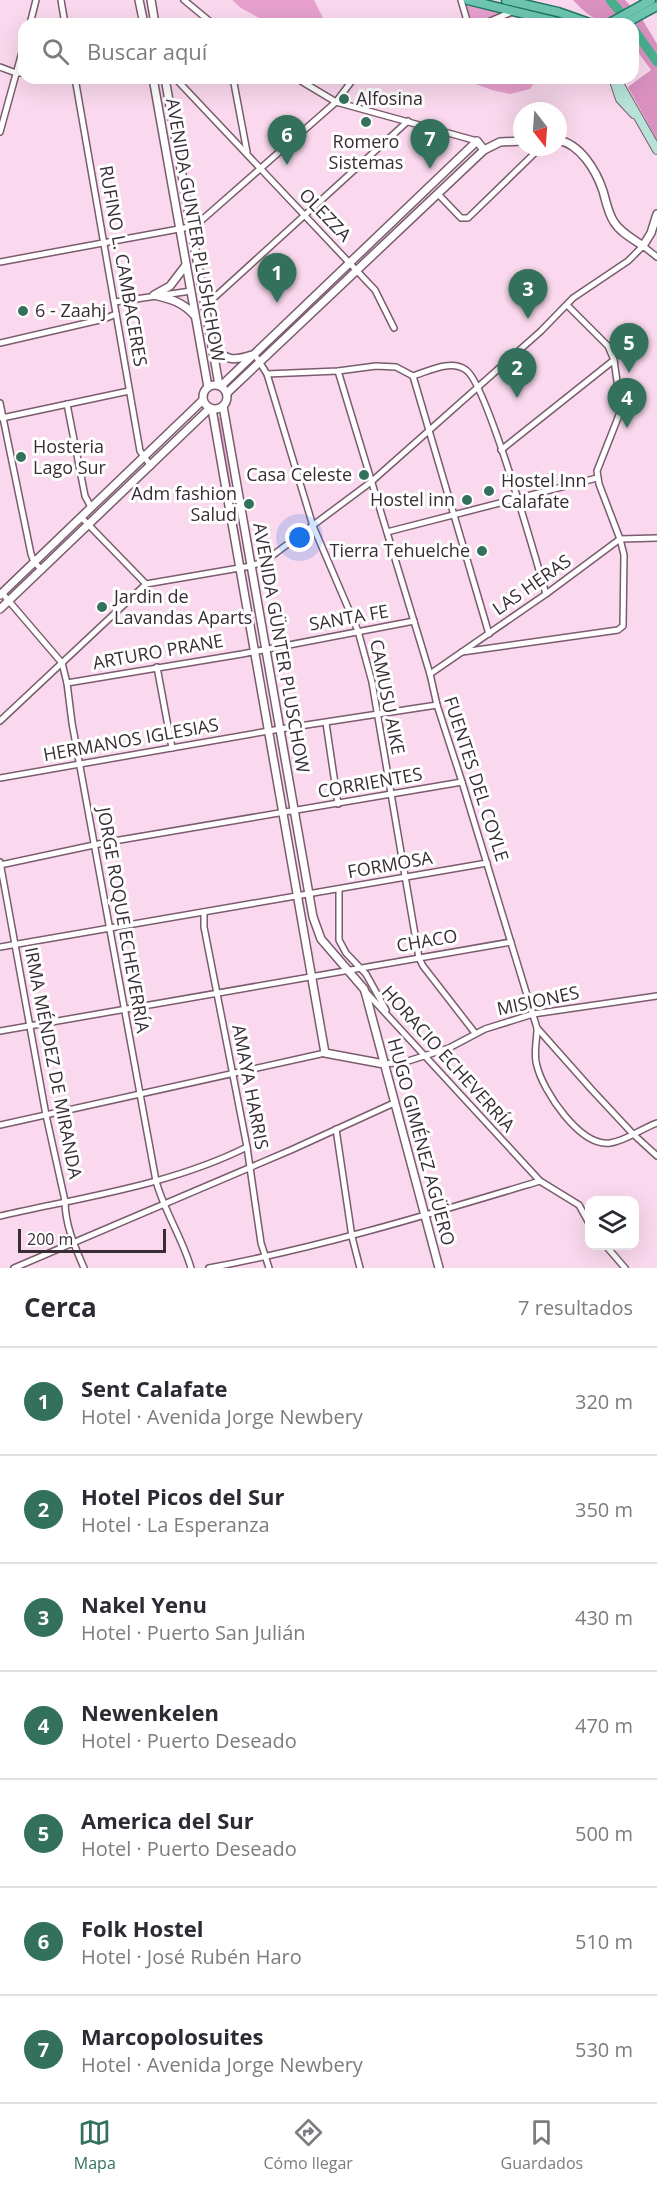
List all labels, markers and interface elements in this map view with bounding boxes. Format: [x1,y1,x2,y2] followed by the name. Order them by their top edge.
[18,18,639,84] search box
[39,35,72,68] icon: search
[87,36,207,66] text: Buscar aquí
[356,86,423,110] place label: Alfosina
[337,92,351,106] marker: Alfosina
[161,96,231,364] street label: AVENIDA GUNTER PLUSHCHOW
[513,102,567,156] north arrow
[359,115,373,129] marker: Romero Sistemas
[268,116,306,165] pin: 6
[410,120,450,169] pin: 7
[329,129,403,174] place label: Romero Sistemas
[94,163,154,368] street label: RUFINO L. CAMBACERES
[294,182,357,247] street label: OLEZZA
[258,254,296,303] pin: 1
[508,270,548,319] pin: 3
[35,298,106,322] place label: 6 - Zaahj
[16,304,30,318] marker: 6 - Zaahj
[610,324,648,373] pin: 5
[498,348,536,398] pin: 2
[608,378,646,428] pin: 4
[33,434,107,479] place label: Hosteria Lago Sur
[14,450,28,464] marker: Hosteria Lago Sur
[246,462,352,486] place label: Casa Celeste
[357,468,371,482] marker: Casa Celeste
[501,468,587,513] place label: Hostel Inn Calafate
[131,481,237,526] place label: Adm fashion Salud
[482,484,496,498] marker: Hostel Inn Calafate
[370,487,455,511] place label: Hostel inn
[460,493,474,507] marker: Hostel inn
[242,497,256,511] marker: Adm fashion Salud
[248,521,316,775] street label: AVENIDA GÜNTER PLUSCHOW
[285,523,314,552] your location
[330,538,470,562] place label: Tierra Tehuelche
[475,544,489,558] marker: Tierra Tehuelche
[487,548,576,620] street label: LAS HERAS
[112,584,252,629] place label: Jardin de Lavandas Aparts
[307,598,390,636] street label: SANTA FE
[95,600,109,614] marker: Jardin de Lavandas Aparts
[91,628,225,674] street label: ARTURO PRANE
[365,637,411,757] street label: CAMUSU AIKE
[439,693,515,864] street label: FUENTES DEL COYLE
[41,712,221,766] street label: HERMANOS IGLESIAS
[316,761,424,803] street label: CORRIENTES
[92,803,156,1035] street label: JORGE ROQUE ECHEVERRÍA
[345,845,435,883] street label: FORMOSA
[395,923,459,957] street label: CHACO
[20,945,88,1181] street label: IRMA MÉNDEZ DE MIRANDA
[377,980,521,1137] street label: HORACIO ECHEVERRÍA
[494,980,581,1020] street label: MISIONES
[227,1022,275,1151] street label: AMAYA HARRIS
[383,1035,461,1248] street label: HUGO GIMÉNEZ AGÜERO
[585,1196,639,1250] map controls
[585,1196,639,1250] button: layers
[18,1226,166,1254] scale bar
[27,1228,73,1250] text: 200 m
[24,1289,97,1325] text: Cerca
[518,1294,633,1321] text: 7 resultados
[81,1373,228,1403] text: Sent Calafate
[38,1388,49,1415] text: 1
[575,1388,633,1415] text: 320 m
[81,1403,363,1430] text: Hotel · Avenida Jorge Newbery
[81,1481,284,1511] text: Hotel Picos del Sur
[38,1496,49,1523] text: 2
[575,1496,633,1523] text: 350 m
[81,1511,270,1538] text: Hotel · La Esperanza
[81,1589,207,1619] text: Nakel Yenu
[38,1604,49,1631] text: 3
[575,1604,633,1631] text: 430 m
[81,1619,306,1646] text: Hotel · Puerto San Julián
[81,1697,219,1727] text: Newenkelen
[38,1712,49,1739] text: 4
[575,1712,633,1739] text: 470 m
[81,1727,297,1754] text: Hotel · Puerto Deseado
[81,1805,254,1835] text: America del Sur
[38,1820,49,1847] text: 5
[575,1820,633,1847] text: 500 m
[81,1835,297,1862] text: Hotel · Puerto Deseado
[81,1913,203,1943] text: Folk Hostel
[38,1928,49,1955] text: 6
[575,1928,633,1955] text: 510 m
[81,1943,302,1970] text: Hotel · José Rubén Haro
[81,2021,263,2051] text: Marcopolosuites
[38,2036,49,2063] text: 7
[575,2036,633,2063] text: 530 m
[81,2051,363,2078] text: Hotel · Avenida Jorge Newbery
[74,2116,116,2174] tab: Mapa
[263,2116,353,2174] tab: Cómo llegar
[501,2116,583,2174] tab: Guardados

